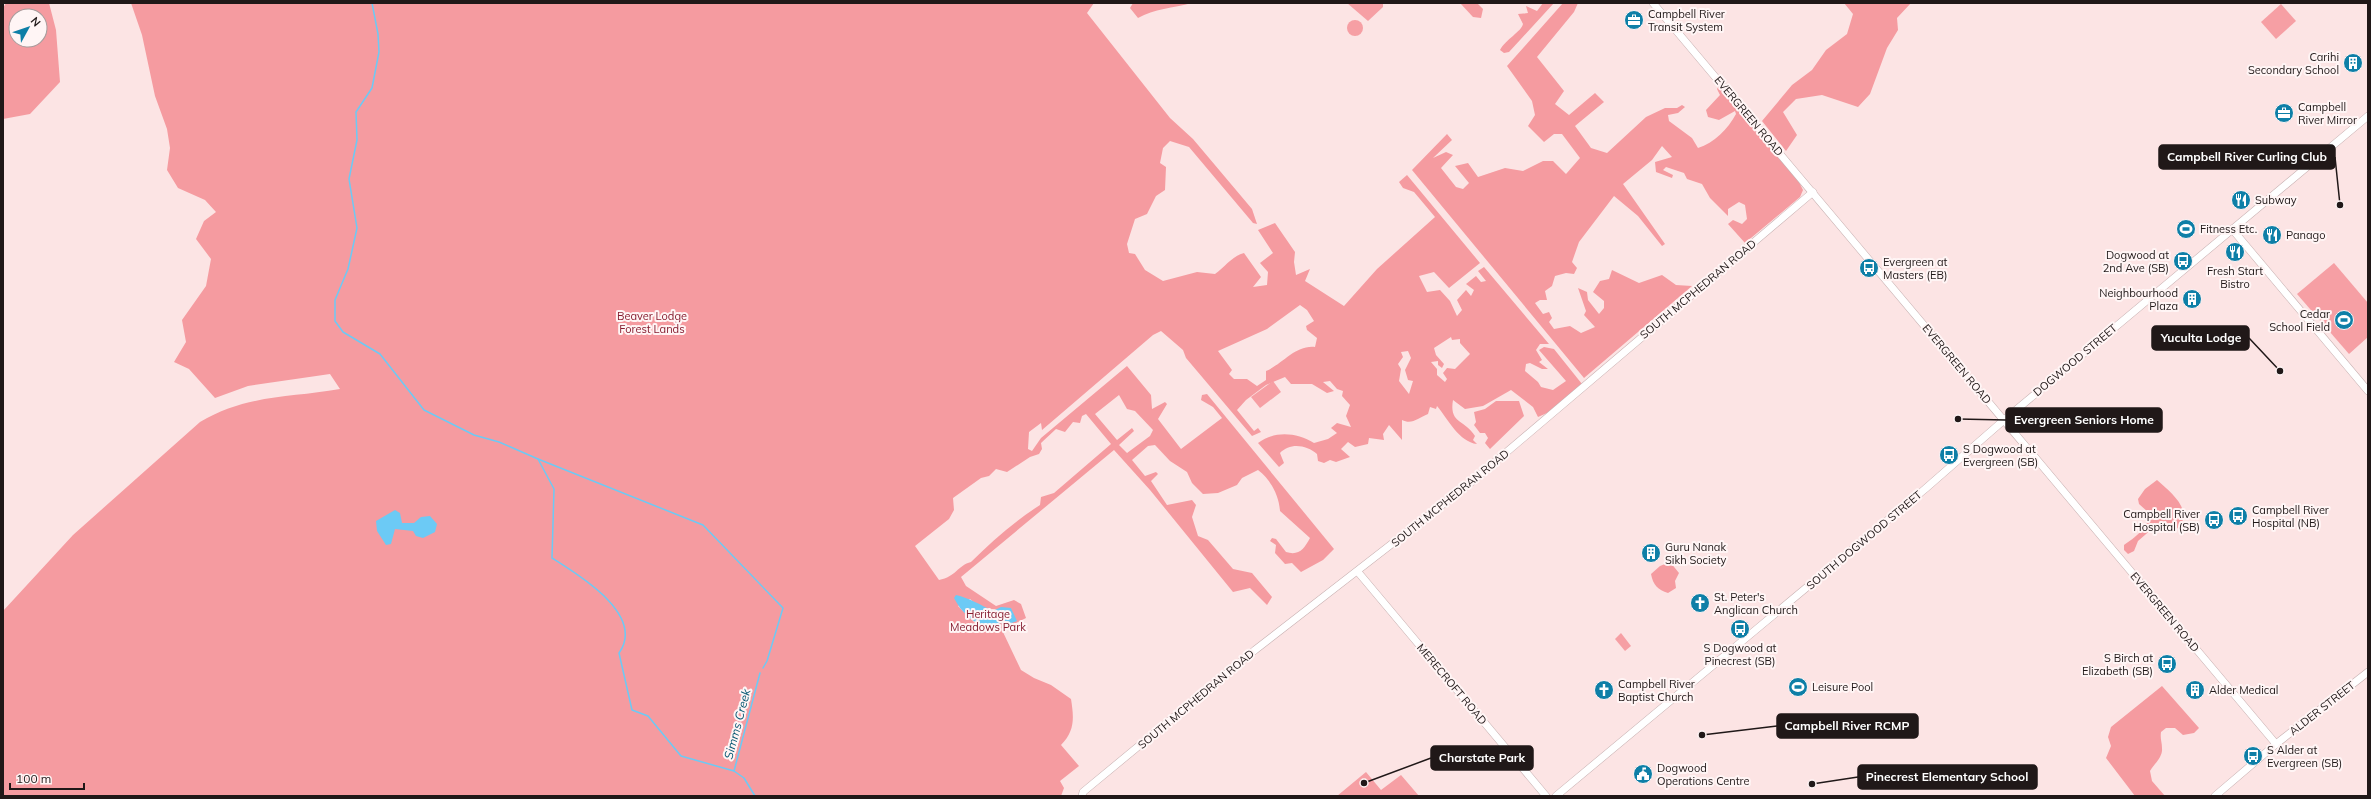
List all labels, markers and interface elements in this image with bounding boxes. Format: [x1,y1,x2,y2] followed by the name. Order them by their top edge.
[1648,7,1725,34] place label: Campbell River Transit System
[8,8,48,48] north arrow
[1623,9,1645,31] office icon: Campbell River Transit System
[28,14,44,29] text: N
[2248,50,2339,77] place label: Carihi Secondary School
[2342,52,2364,74] building icon: Carihi Secondary School
[1711,73,1787,159] street label: EVERGREEN ROAD
[2298,100,2357,127] place label: Campbell River Mirror
[2273,102,2295,124] office icon: Campbell River Mirror
[2159,145,2335,169] callout: Campbell River Curling Club
[2167,149,2327,164] text: Campbell River Curling Club
[2230,189,2252,211] restaurant icon: Subway
[2255,193,2297,207] place label: Subway
[2175,218,2197,240] sports icon: Fitness Etc.
[2200,222,2257,236] place label: Fitness Etc.
[2261,224,2283,246] restaurant icon: Panago
[2286,228,2325,242] place label: Panago
[1637,236,1759,342] street label: SOUTH MCPHEDRAN ROAD
[2224,241,2246,263] restaurant icon: Fresh Start Bistro
[2103,248,2169,275] place label: Dogwood at 2nd Ave (SB)
[2172,250,2194,272] bus stop icon: Dogwood at 2nd Ave (SB)
[1883,255,1947,282] place label: Evergreen at Masters (EB)
[1858,257,1880,279] bus stop icon: Evergreen at Masters (EB)
[2207,264,2263,291] place label: Fresh Start Bistro
[2099,286,2178,313] place label: Neighbourhood Plaza
[2181,288,2203,310] building icon: Neighbourhood Plaza
[2269,307,2330,334] place label: Cedar School Field
[617,309,687,336] park label: Beaver Lodge Forest Lands
[2333,309,2355,331] sports icon: Cedar School Field
[1919,321,1995,407] street label: EVERGREEN ROAD
[2030,321,2120,399] street label: DOGWOOD STREET
[2152,326,2249,350] callout: Yuculta Lodge
[2160,330,2242,345] text: Yuculta Lodge
[2006,408,2162,432] callout: Evergreen Seniors Home
[2014,412,2154,427] text: Evergreen Seniors Home
[1963,442,2038,469] place label: S Dogwood at Evergreen (SB)
[1938,444,1960,466] bus stop icon: S Dogwood at Evergreen (SB)
[1388,446,1512,550] street label: SOUTH MCPHEDRAN ROAD
[1803,487,1925,592] street label: SOUTH DOGWOOD STREET
[2252,503,2329,530] place label: Campbell River Hospital (NB)
[2227,505,2249,527] bus stop icon: Campbell River Hospital (NB)
[2123,507,2200,534] place label: Campbell River Hospital (SB)
[2203,509,2225,531] bus stop icon: Campbell River Hospital (SB)
[1665,540,1727,567] place label: Guru Nanak Sikh Society
[1640,542,1662,564] building icon: Guru Nanak Sikh Society
[2127,569,2203,655] street label: EVERGREEN ROAD
[1714,590,1798,617] place label: St. Peter's Anglican Church
[1689,592,1711,614] church icon: St. Peter's Anglican Church
[950,607,1026,634] park label: Heritage Meadows Park
[1729,618,1751,640] bus stop icon: S Dogwood at Pinecrest (SB)
[1414,641,1490,727] street label: MERECROFT ROAD
[1704,641,1777,668] place label: S Dogwood at Pinecrest (SB)
[1135,646,1257,752] street label: SOUTH MCPHEDRAN ROAD
[2082,651,2153,678] place label: S Birch at Elizabeth (SB)
[2156,653,2178,675] bus stop icon: S Birch at Elizabeth (SB)
[1787,676,1809,698] sports icon: Leisure Pool
[1618,677,1695,704] place label: Campbell River Baptist Church
[2286,678,2358,738] street label: ALDER STREET
[1593,679,1615,701] church icon: Campbell River Baptist Church
[2184,679,2206,701] building icon: Alder Medical
[1812,680,1873,694] place label: Leisure Pool
[2209,683,2278,697] place label: Alder Medical
[720,686,754,761] water label: Simms Creek
[1777,714,1918,738] callout: Campbell River RCMP
[1785,718,1909,733] text: Campbell River RCMP
[2267,743,2342,770] place label: S Alder at Evergreen (SB)
[2242,745,2264,767] bus stop icon: S Alder at Evergreen (SB)
[1431,746,1533,770] callout: Charstate Park
[1439,750,1526,765] text: Charstate Park
[1657,761,1749,788] place label: Dogwood Operations Centre
[1632,763,1654,785] public building icon: Dogwood Operations Centre
[10,765,84,791] scale bar
[1858,765,2037,789] callout: Pinecrest Elementary School
[1866,769,2028,784] text: Pinecrest Elementary School
[16,771,51,786] text: 100 m

